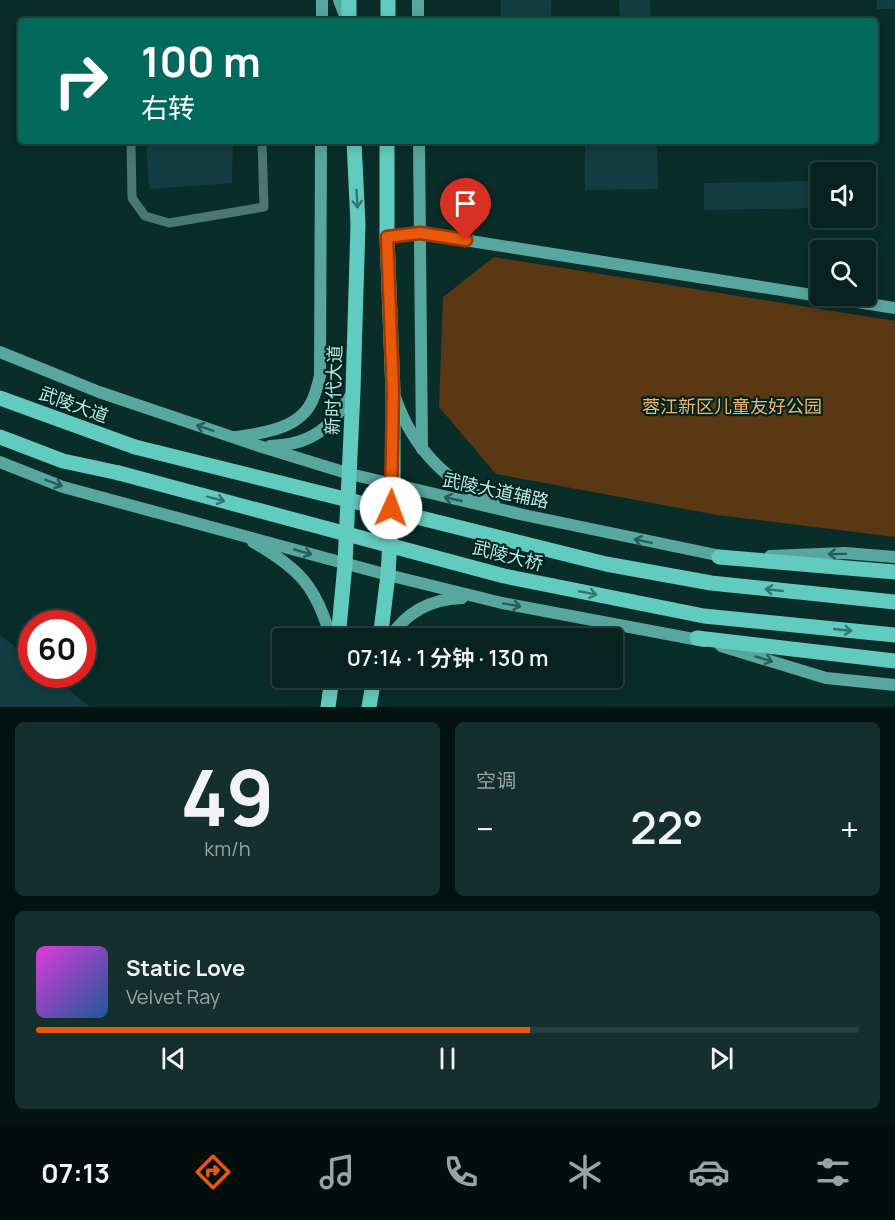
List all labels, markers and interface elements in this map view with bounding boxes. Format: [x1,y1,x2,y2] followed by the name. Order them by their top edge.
[141,32,261,90] text: 100 m
[42,42,120,120] icon: right
[141,89,195,126] text: 右转
[810,162,876,306] map controls
[810,162,876,228] button: sound
[440,178,491,240] pin
[449,187,482,220] icon: arrive
[351,189,362,209] one-way arrow
[810,240,876,306] button: search
[319,345,347,435] street label: 新时代大道
[36,380,112,428] street label: 武陵大道
[642,394,822,418] park label: 蓉江新区儿童友好公园
[196,422,215,433] one-way arrow
[441,467,551,513] street label: 武陵大道辅路
[359,476,423,540] position arrow
[45,479,63,490] one-way arrow
[206,493,225,505] one-way arrow
[444,493,463,504] one-way arrow
[470,535,546,575] street label: 武陵大桥
[634,535,654,546] one-way arrow
[293,547,312,558] one-way arrow
[827,548,847,559] one-way arrow
[765,584,785,595] one-way arrow
[578,588,598,599] one-way arrow
[502,600,522,611] one-way arrow
[18,610,96,688] speed limit sign: 60
[833,625,853,636] one-way arrow
[347,643,548,673] text: 07:14 · 1 分钟 · 130 m
[754,654,773,665] one-way arrow
[181,743,275,849] text: 49
[476,767,516,794] text: 空调
[630,796,703,858] text: 22°
[476,806,494,851] text: −
[840,806,859,851] text: +
[204,835,251,862] text: km/h
[126,953,245,983] text: Static Love
[126,983,220,1010] text: Velvet Ray
[157,1042,190,1075] icon: previous
[431,1042,464,1075] icon: pause
[705,1042,738,1075] icon: next
[192,1151,234,1193] icon: directions
[316,1151,358,1193] icon: music
[440,1151,482,1193] icon: phone
[564,1151,606,1193] icon: climate
[688,1151,730,1193] icon: car
[812,1151,854,1193] icon: filters
[41,1154,110,1191] text: 07:13

